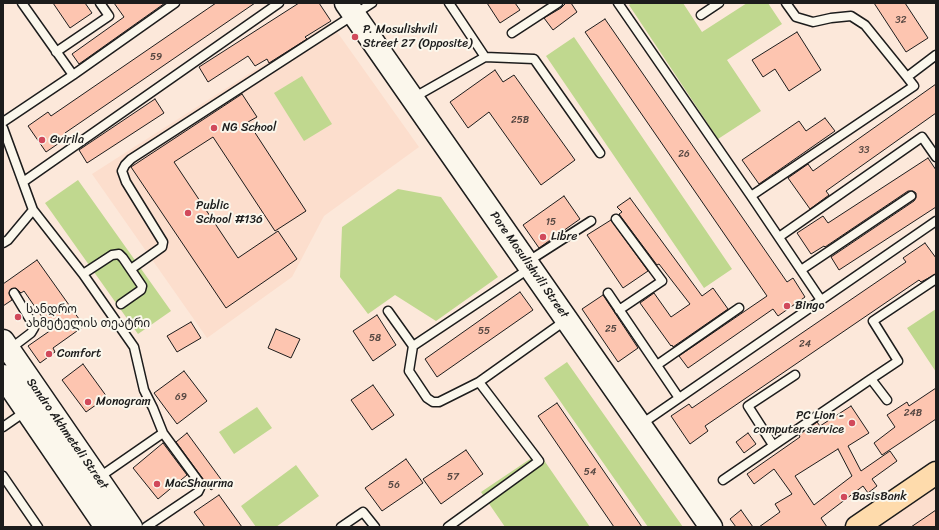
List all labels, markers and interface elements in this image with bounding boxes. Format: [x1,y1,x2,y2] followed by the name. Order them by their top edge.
[895,14,907,26] house number: 32
[363,23,472,51] place label: P. Mosulishvili Street 27 (Opposite)
[350,32,360,42] marker: P. Mosulishvili Street 27 (Opposite)
[150,51,162,63] house number: 59
[511,114,529,126] house number: 25B
[222,121,276,135] place label: NG School
[209,123,219,133] marker: NG School
[50,133,84,147] place label: Gvirila
[37,135,47,145] marker: Gvirila
[859,144,869,156] house number: 33
[678,148,690,160] house number: 26
[196,199,263,227] place label: Public School #136
[183,208,193,218] marker: Public School #136
[487,209,571,321] street label: Pore Mosulishvili Street
[546,216,556,228] house number: 15
[551,230,578,244] place label: Libre
[538,232,548,242] marker: Libre
[795,299,825,313] place label: Bingo
[782,301,792,311] marker: Bingo
[26,303,150,331] place label: სანდრო ახმეტელის თეატრი
[13,312,23,322] marker: სანდრო ახმეტელის თეატრი
[605,323,617,335] house number: 25
[478,325,490,337] house number: 55
[369,332,381,344] house number: 58
[799,338,811,350] house number: 24
[57,347,101,361] place label: Comfort
[44,349,54,359] marker: Comfort
[23,376,111,492] street label: Sandro Akhmeteli Street
[175,391,187,403] house number: 69
[96,395,151,409] place label: Monogram
[83,397,93,407] marker: Monogram
[904,407,922,419] house number: 24B
[754,409,844,437] place label: PC Lion - computer service
[847,418,857,428] marker: PC Lion - computer service
[584,466,596,478] house number: 54
[447,471,459,483] house number: 57
[165,477,233,491] place label: MacShaurma
[152,479,162,489] marker: MacShaurma
[388,479,400,491] house number: 56
[852,490,907,504] place label: BasisBank
[839,492,849,502] marker: BasisBank

